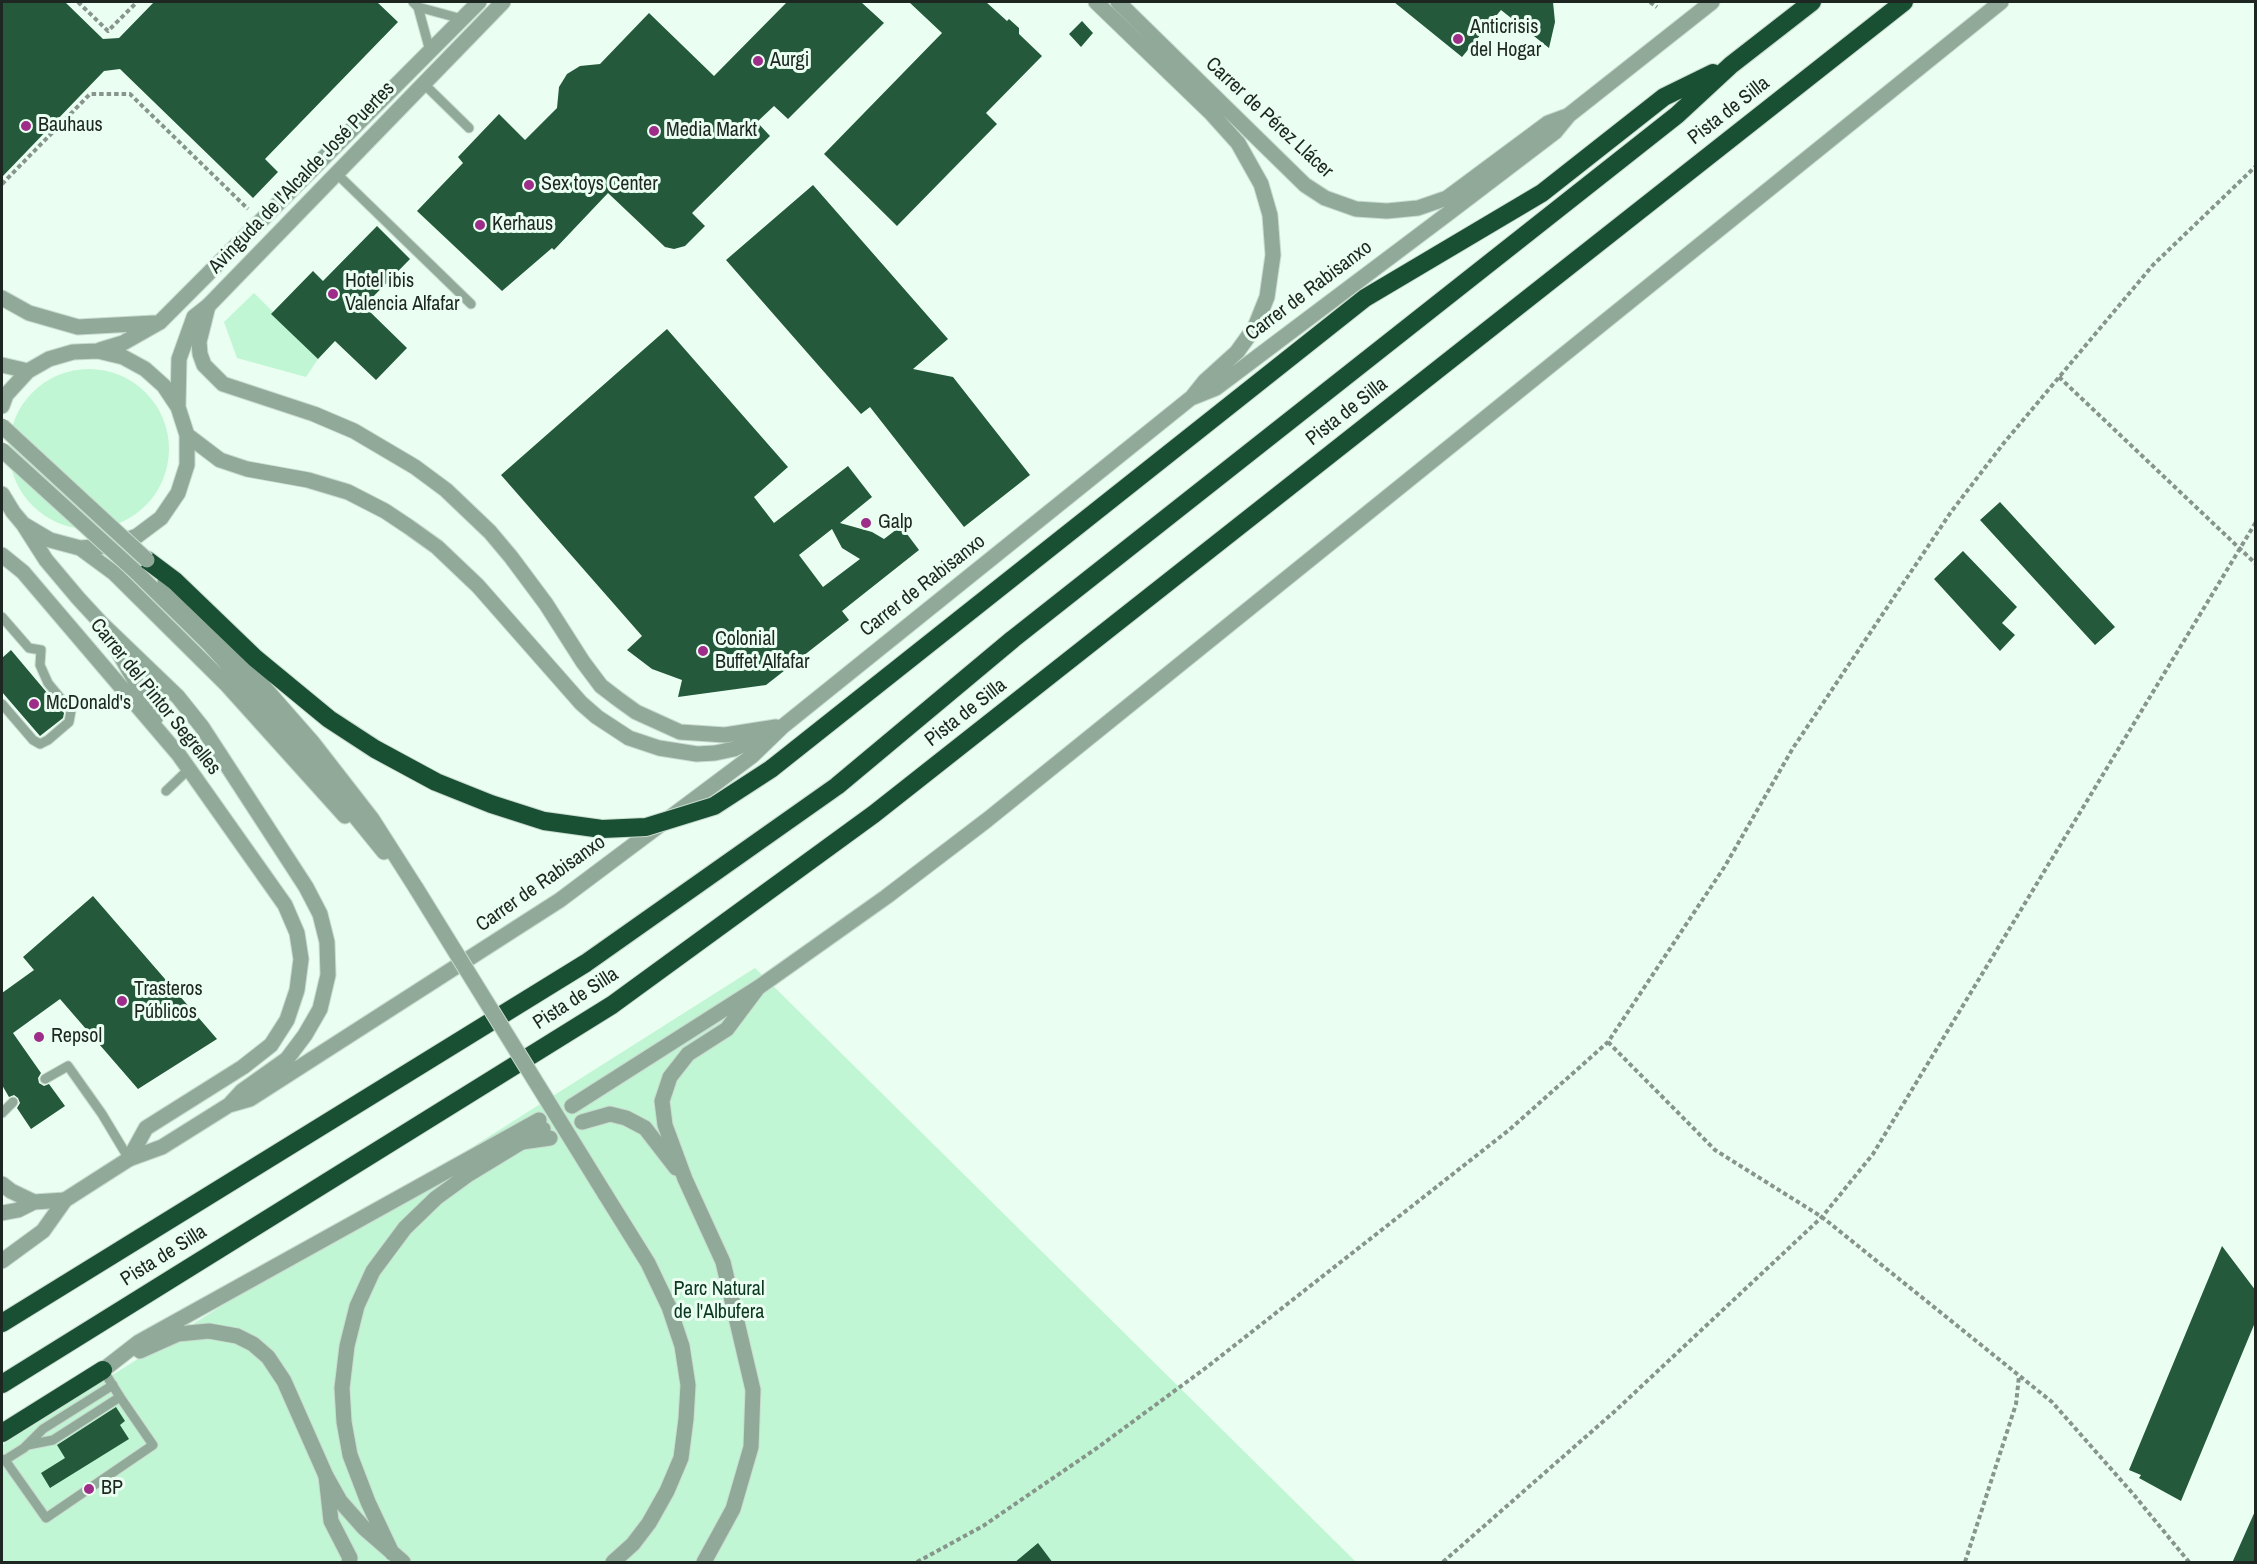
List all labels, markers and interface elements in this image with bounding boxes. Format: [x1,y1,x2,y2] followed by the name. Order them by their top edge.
[1470,16,1541,63] place label: Anticrisis del Hogar
[1451,32,1465,46] marker: Anticrisis del Hogar
[770,49,809,73] place label: Aurgi
[1200,53,1338,183] street label: Carrer de Pérez Llácer
[751,54,765,68] marker: Aurgi
[1684,72,1774,150] street label: Pista de Silla
[204,77,400,279] street label: Avinguda de l'Alcalde José Puertes
[38,114,103,138] place label: Bauhaus
[19,119,33,133] marker: Bauhaus
[666,119,757,143] place label: Media Markt
[647,124,661,138] marker: Media Markt
[541,173,658,197] place label: Sex toys Center
[522,178,536,192] marker: Sex toys Center
[492,213,553,237] place label: Kerhaus
[473,218,487,232] marker: Kerhaus
[1241,236,1377,346] street label: Carrer de Rabisanxo
[345,270,460,317] place label: Hotel ibis Valencia Alfafar
[326,287,340,301] marker: Hotel ibis Valencia Alfafar
[1302,373,1392,451] street label: Pista de Silla
[878,511,913,535] place label: Galp
[859,516,873,530] marker: Galp
[856,530,990,642] street label: Carrer de Rabisanxo
[85,614,225,780] street label: Carrer del Pintor Segrelles
[715,628,810,675] place label: Colonial Buffet Alfafar
[696,644,710,658] marker: Colonial Buffet Alfafar
[921,674,1011,752] street label: Pista de Silla
[46,692,131,716] place label: McDonald's
[27,697,41,711] marker: McDonald's
[472,831,610,937] street label: Carrer de Rabisanxo
[529,963,623,1035] street label: Pista de Silla
[134,978,203,1025] place label: Trasteros Públicos
[115,994,129,1008] marker: Trasteros Públicos
[51,1025,102,1049] place label: Repsol
[32,1030,46,1044] marker: Repsol
[117,1220,211,1292] street label: Pista de Silla
[673,1278,765,1325] park label: Parc Natural de l'Albufera
[101,1477,123,1501] place label: BP
[82,1482,96,1496] marker: BP

